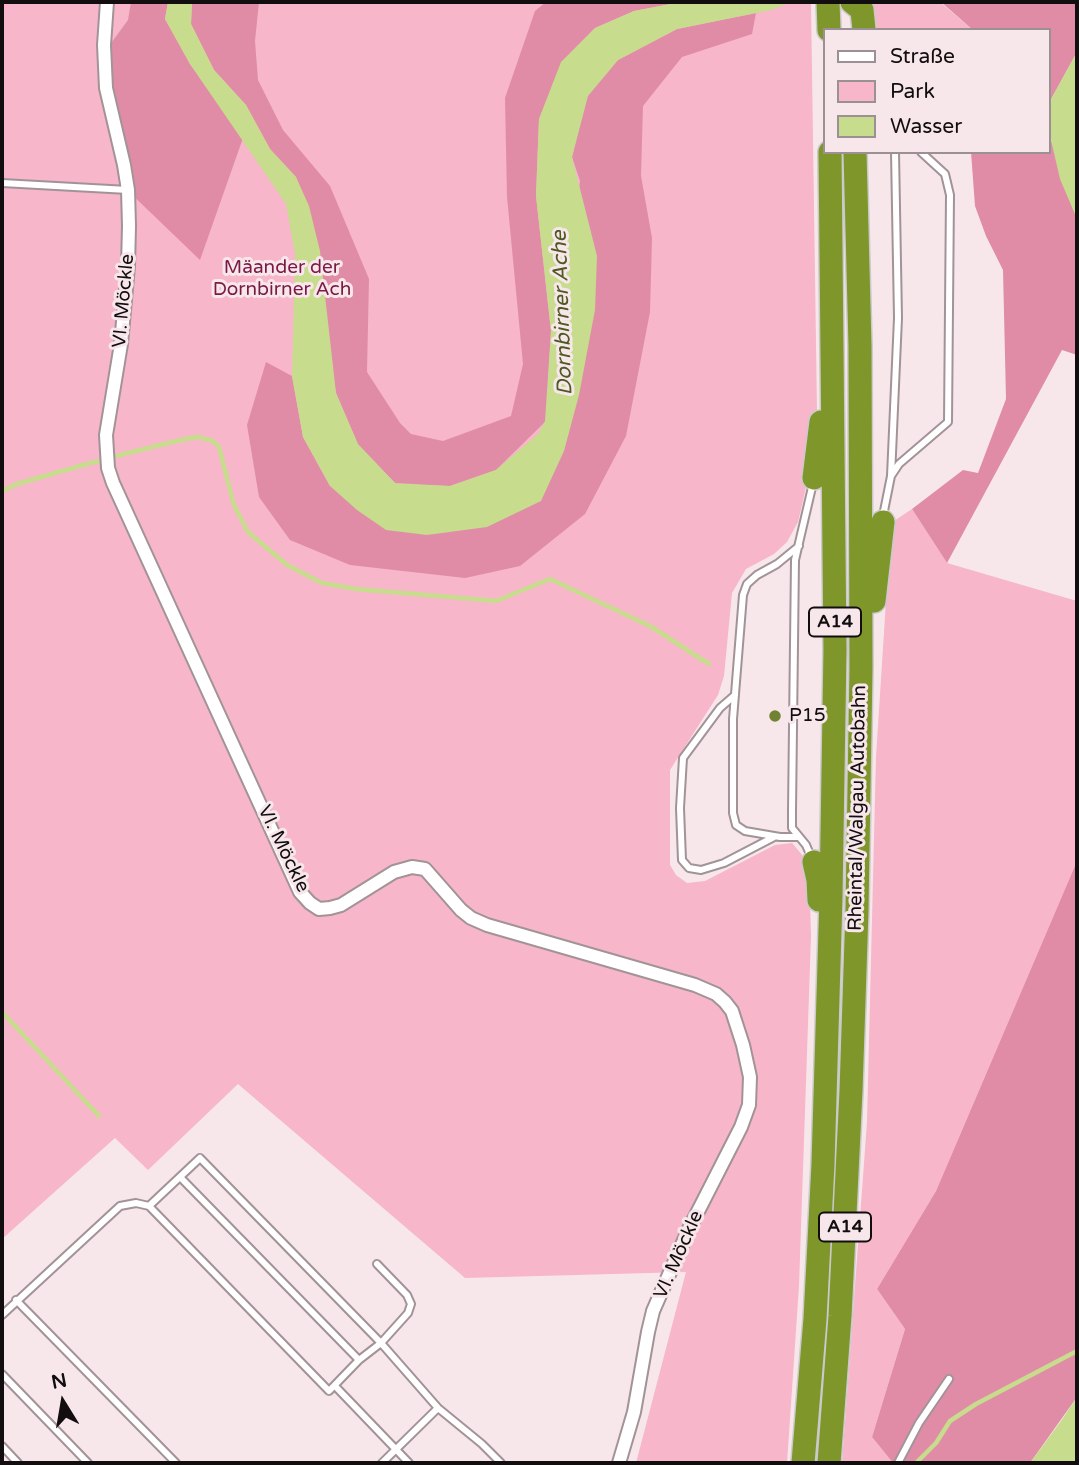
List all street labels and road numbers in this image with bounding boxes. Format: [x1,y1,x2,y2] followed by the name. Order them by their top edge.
[109,253,139,349] street label: VI. Möckle
[809,608,861,636] road number: A14
[844,685,872,931] street label: Rheintal/Walgau Autobahn
[252,802,314,896] street label: VI. Möckle
[649,1207,709,1303] street label: VI. Möckle
[819,1212,871,1242] road number: A14

